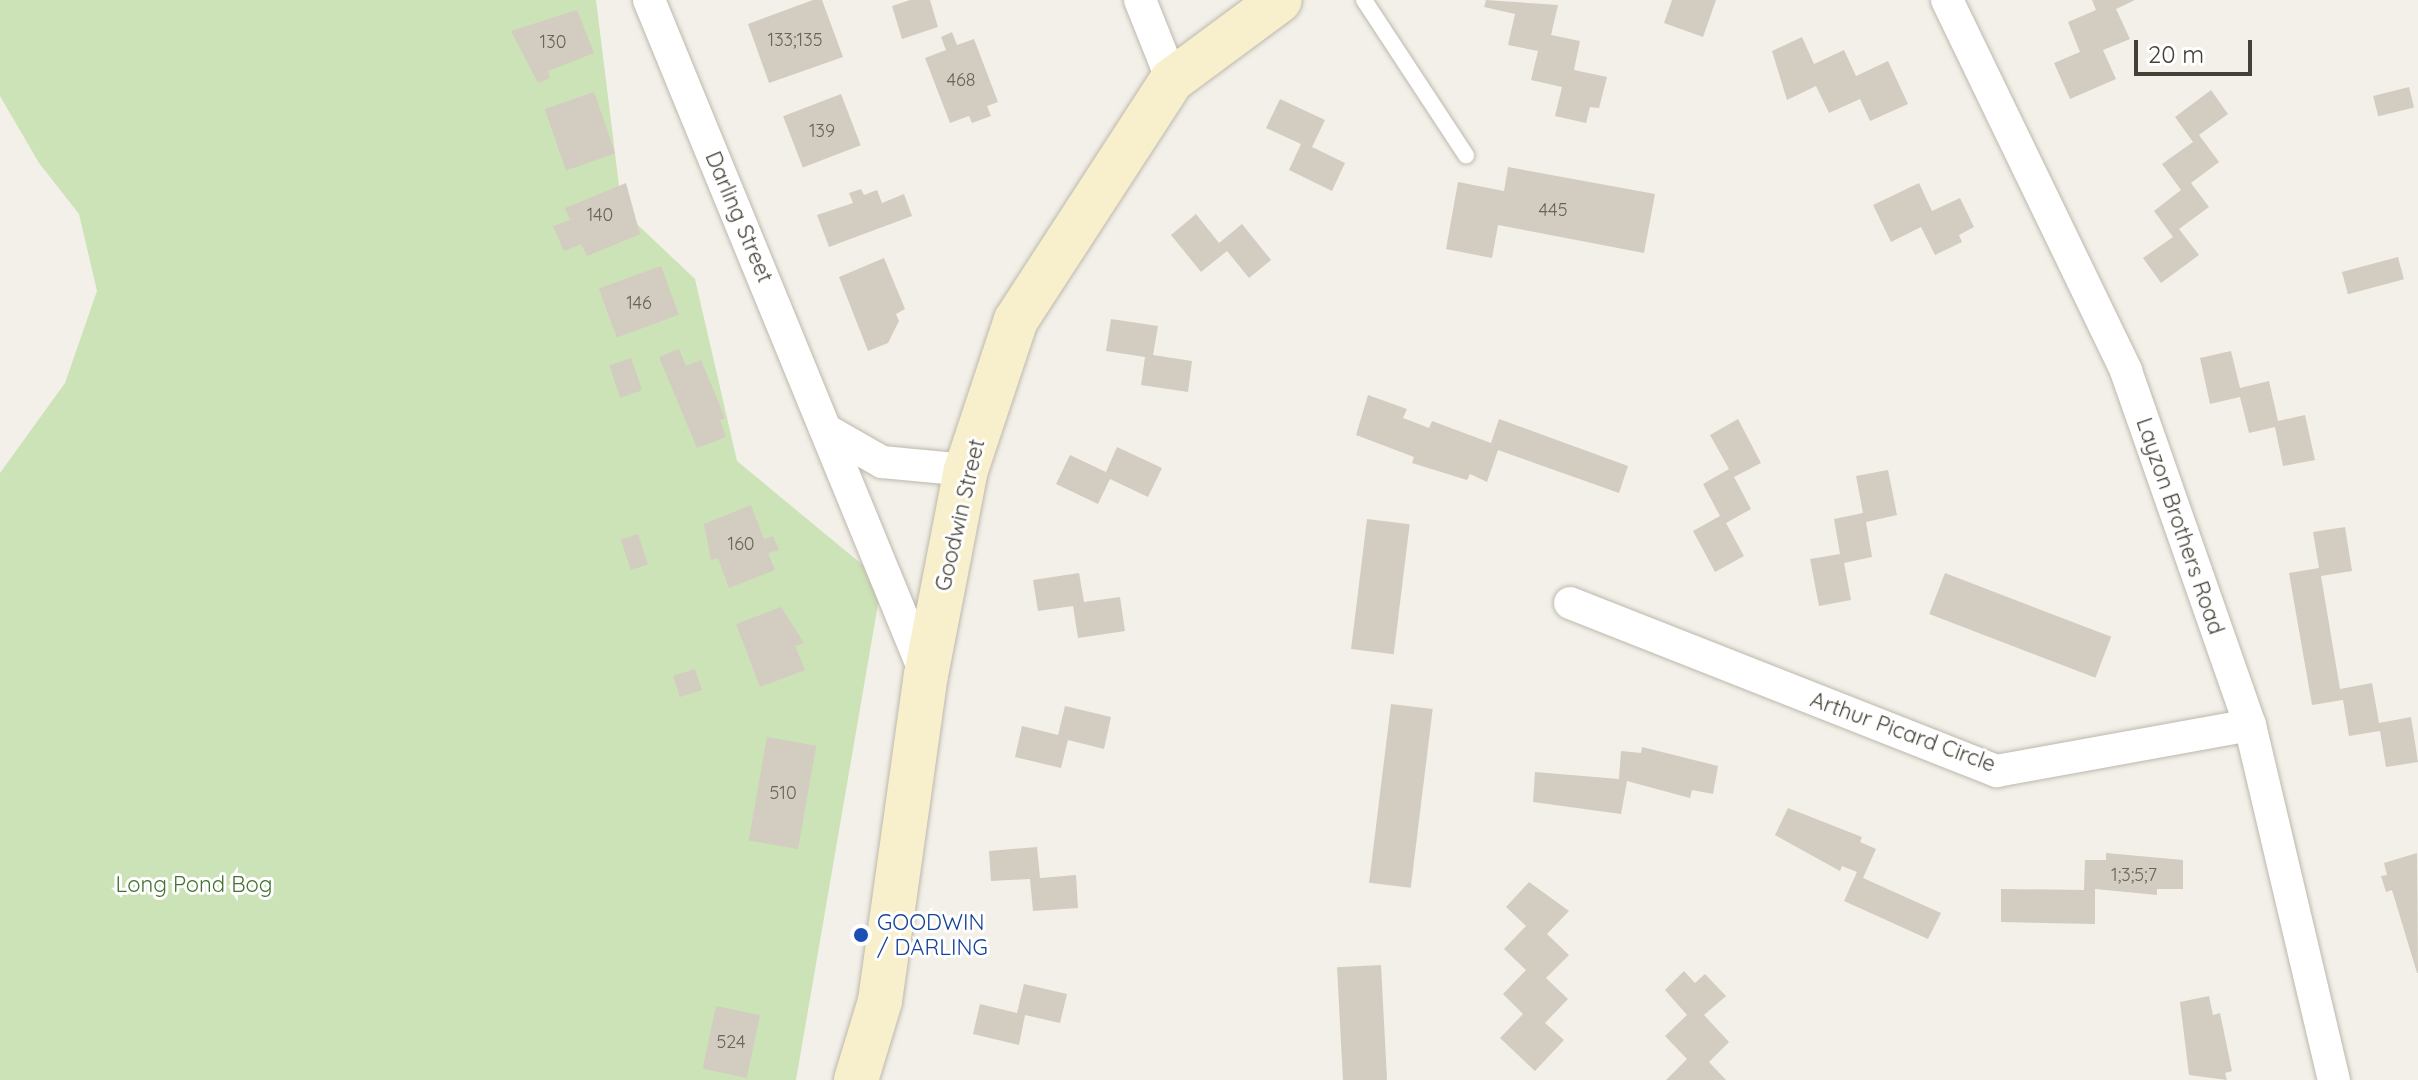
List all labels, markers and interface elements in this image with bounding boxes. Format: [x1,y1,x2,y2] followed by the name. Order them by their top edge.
[2138,24,2256,74] scale bar
[767,29,823,51] house number: 133;135
[540,31,566,53] house number: 130
[2148,39,2204,69] text: 20 m
[947,69,975,91] house number: 468
[809,120,835,142] house number: 139
[700,147,778,287] street label: Darling Street
[1539,199,1567,221] house number: 445
[587,204,613,226] house number: 140
[626,292,652,314] house number: 146
[2131,414,2229,638] street label: Layzon Brothers Road
[930,436,990,594] street label: Goodwin Street
[727,533,755,555] house number: 160
[1807,686,1999,778] street label: Arthur Picard Circle
[769,782,797,804] house number: 510
[2111,864,2157,886] house number: 1;3;5;7
[116,872,272,898] park label: Long Pond Bog
[877,909,988,960] place label: GOODWIN / DARLING
[852,926,870,944] marker: GOODWIN / DARLING
[717,1031,745,1053] house number: 524

